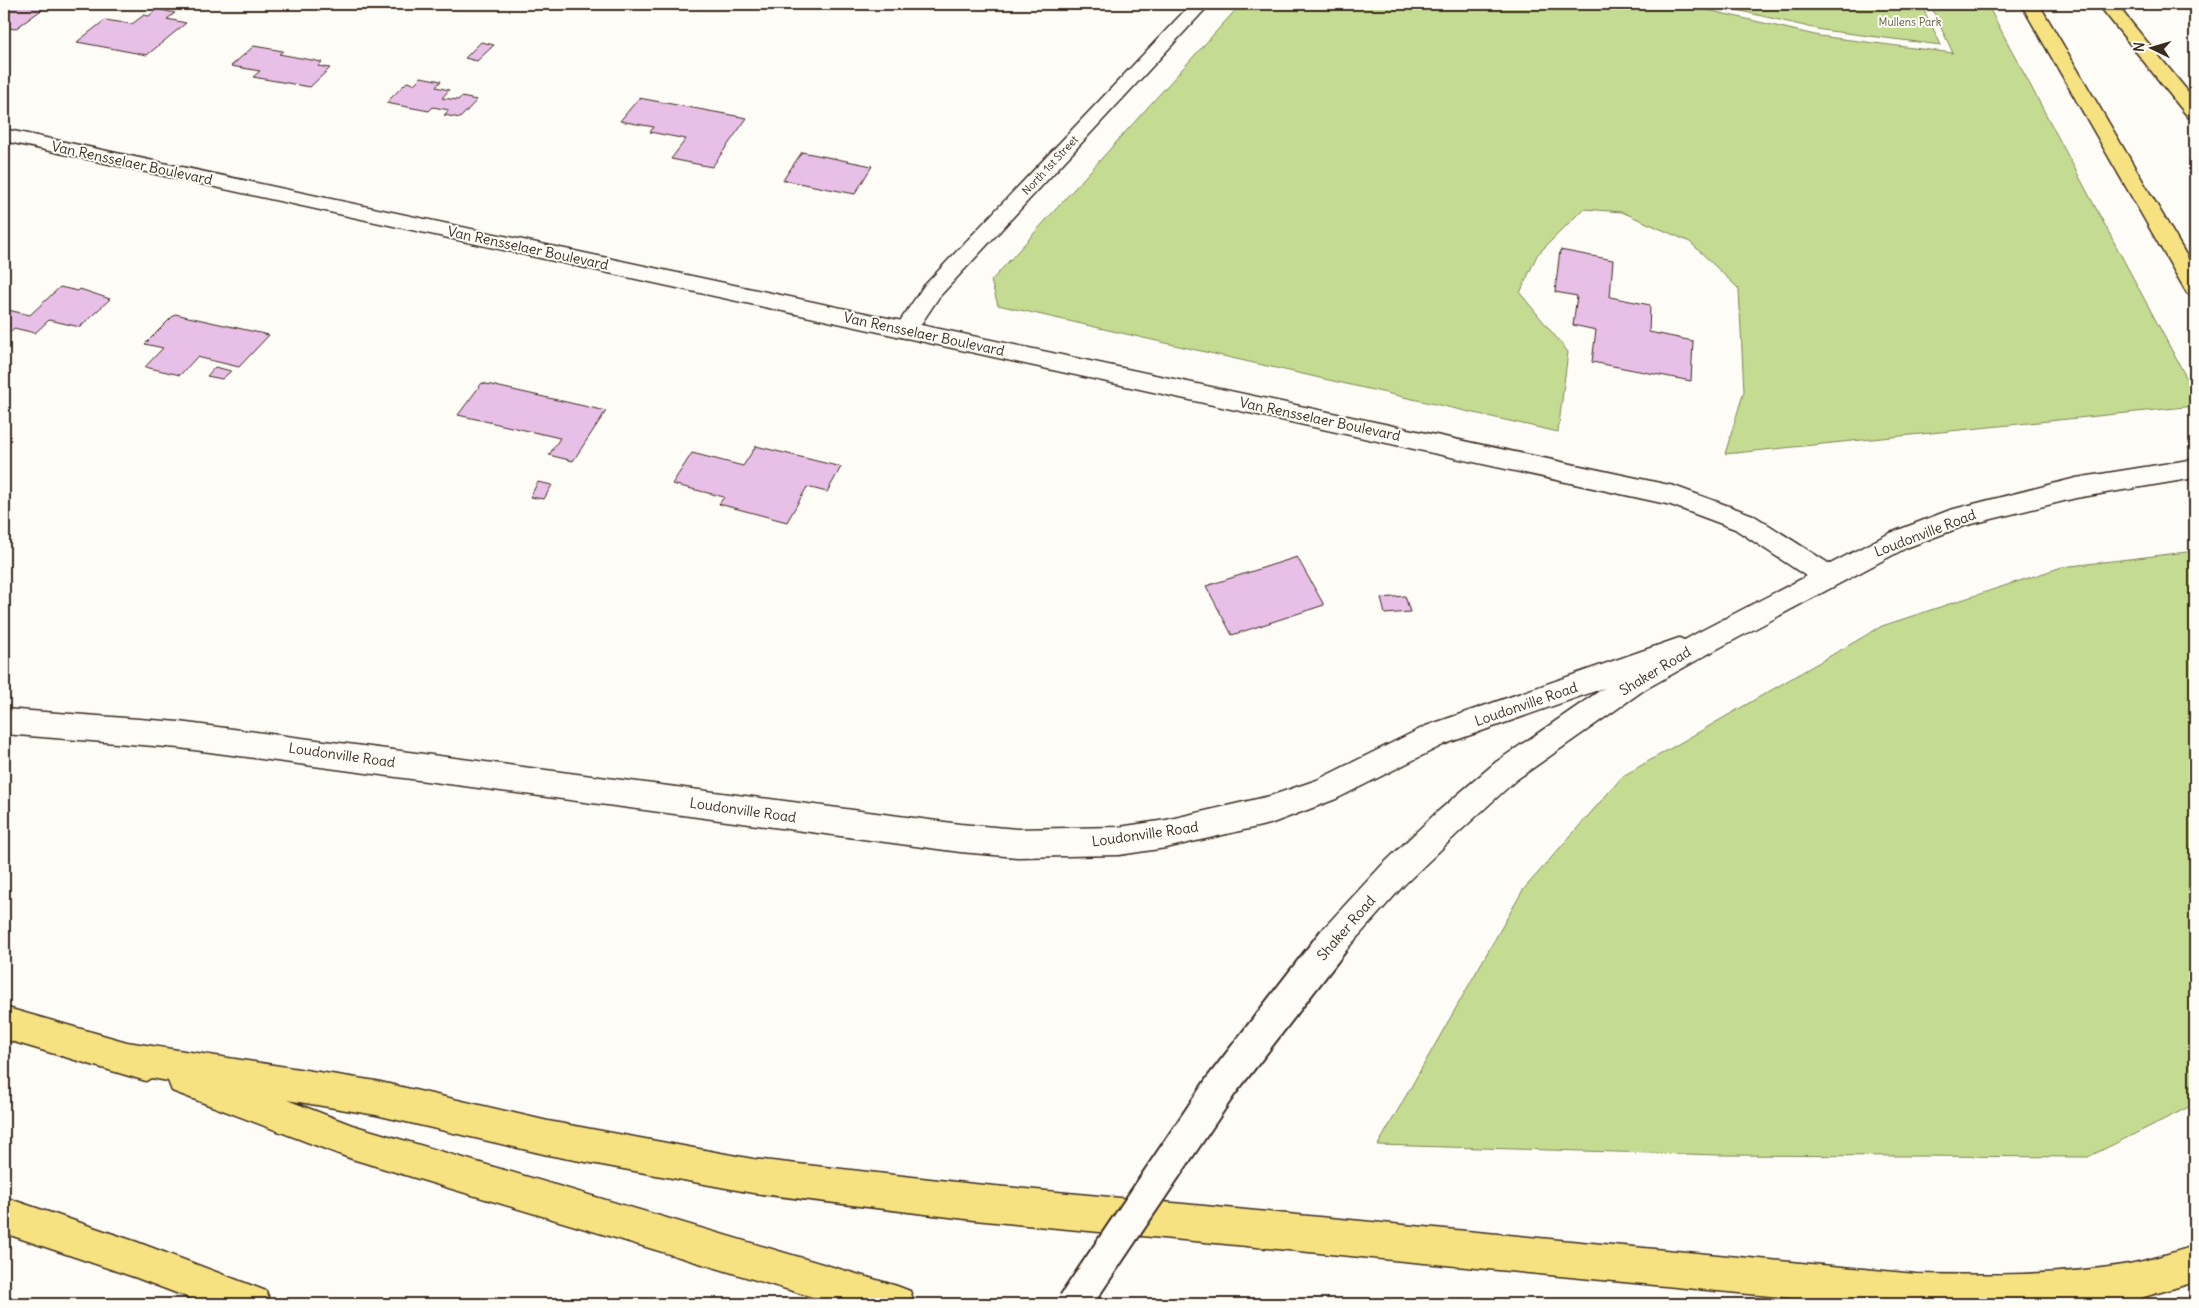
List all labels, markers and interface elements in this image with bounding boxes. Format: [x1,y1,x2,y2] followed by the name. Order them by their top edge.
[1879,15,1942,29] park label: Mullens Park
[2126,22,2176,72] north arrow
[2130,41,2148,52] text: N
[1019,132,1081,198] street label: North 1st Street
[50,137,214,189] street label: Van Rensselaer Boulevard
[446,222,610,274] street label: Van Rensselaer Boulevard
[842,308,1006,360] street label: Van Rensselaer Boulevard
[1238,393,1402,445] street label: Van Rensselaer Boulevard
[1872,505,1978,561] street label: Loudonville Road
[1616,643,1694,699] street label: Shaker Road
[1472,678,1580,730] street label: Loudonville Road
[288,739,396,771] street label: Loudonville Road
[689,794,797,826] street label: Loudonville Road
[1091,818,1199,850] street label: Loudonville Road
[1313,892,1379,964] street label: Shaker Road

